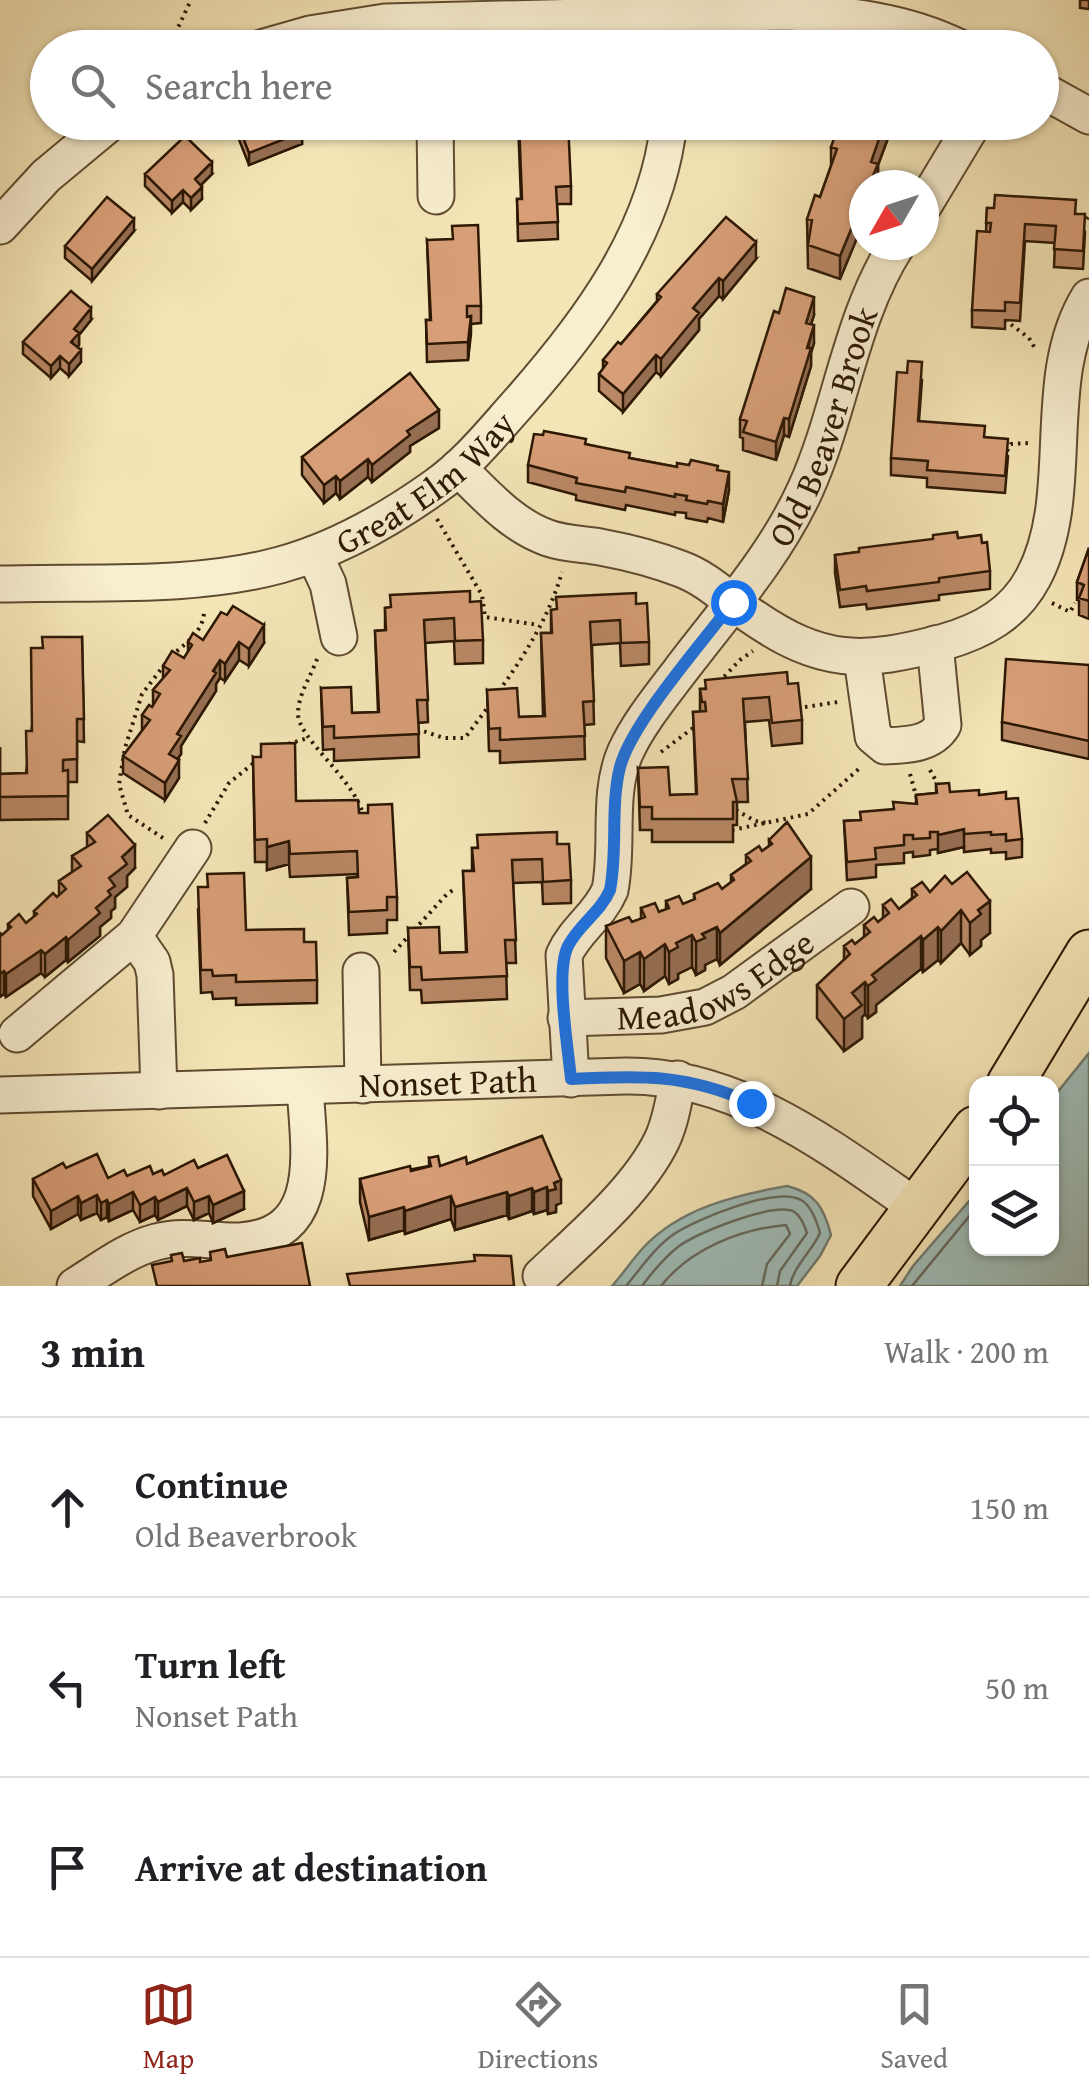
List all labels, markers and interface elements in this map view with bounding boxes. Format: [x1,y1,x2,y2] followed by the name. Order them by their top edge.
[30,30,1059,140] search box
[145,57,333,113] text: Search here
[65,58,120,113] icon: search
[849,170,939,260] north arrow
[754,299,890,556] street label: Old Beaver Brook
[327,399,527,567] street label: Great Elm Way
[711,580,757,626] route start
[616,917,824,1042] street label: Meadows Edge
[358,1053,538,1110] street label: Nonset Path
[969,1076,1059,1256] map controls
[969,1076,1059,1166] button: locate
[729,1081,775,1127] route end
[969,1166,1059,1256] button: layers
[40,1321,145,1382] text: 3 min
[884,1328,1049,1375] text: Walk · 200 m
[135,1456,288,1512] text: Continue
[40,1480,95,1535] icon: ahead
[970,1484,1049,1531] text: 150 m
[135,1512,357,1559] text: Old Beaverbrook
[135,1636,286,1692] text: Turn left
[40,1660,95,1715] icon: left
[985,1664,1049,1711] text: 50 m
[135,1692,298,1739] text: Nonset Path
[135,1839,488,1895] text: Arrive at destination
[40,1840,95,1895] icon: arrive
[141,1977,196,2078] tab: Map
[478,1977,598,2078] tab: Directions
[880,1977,948,2078] tab: Saved

